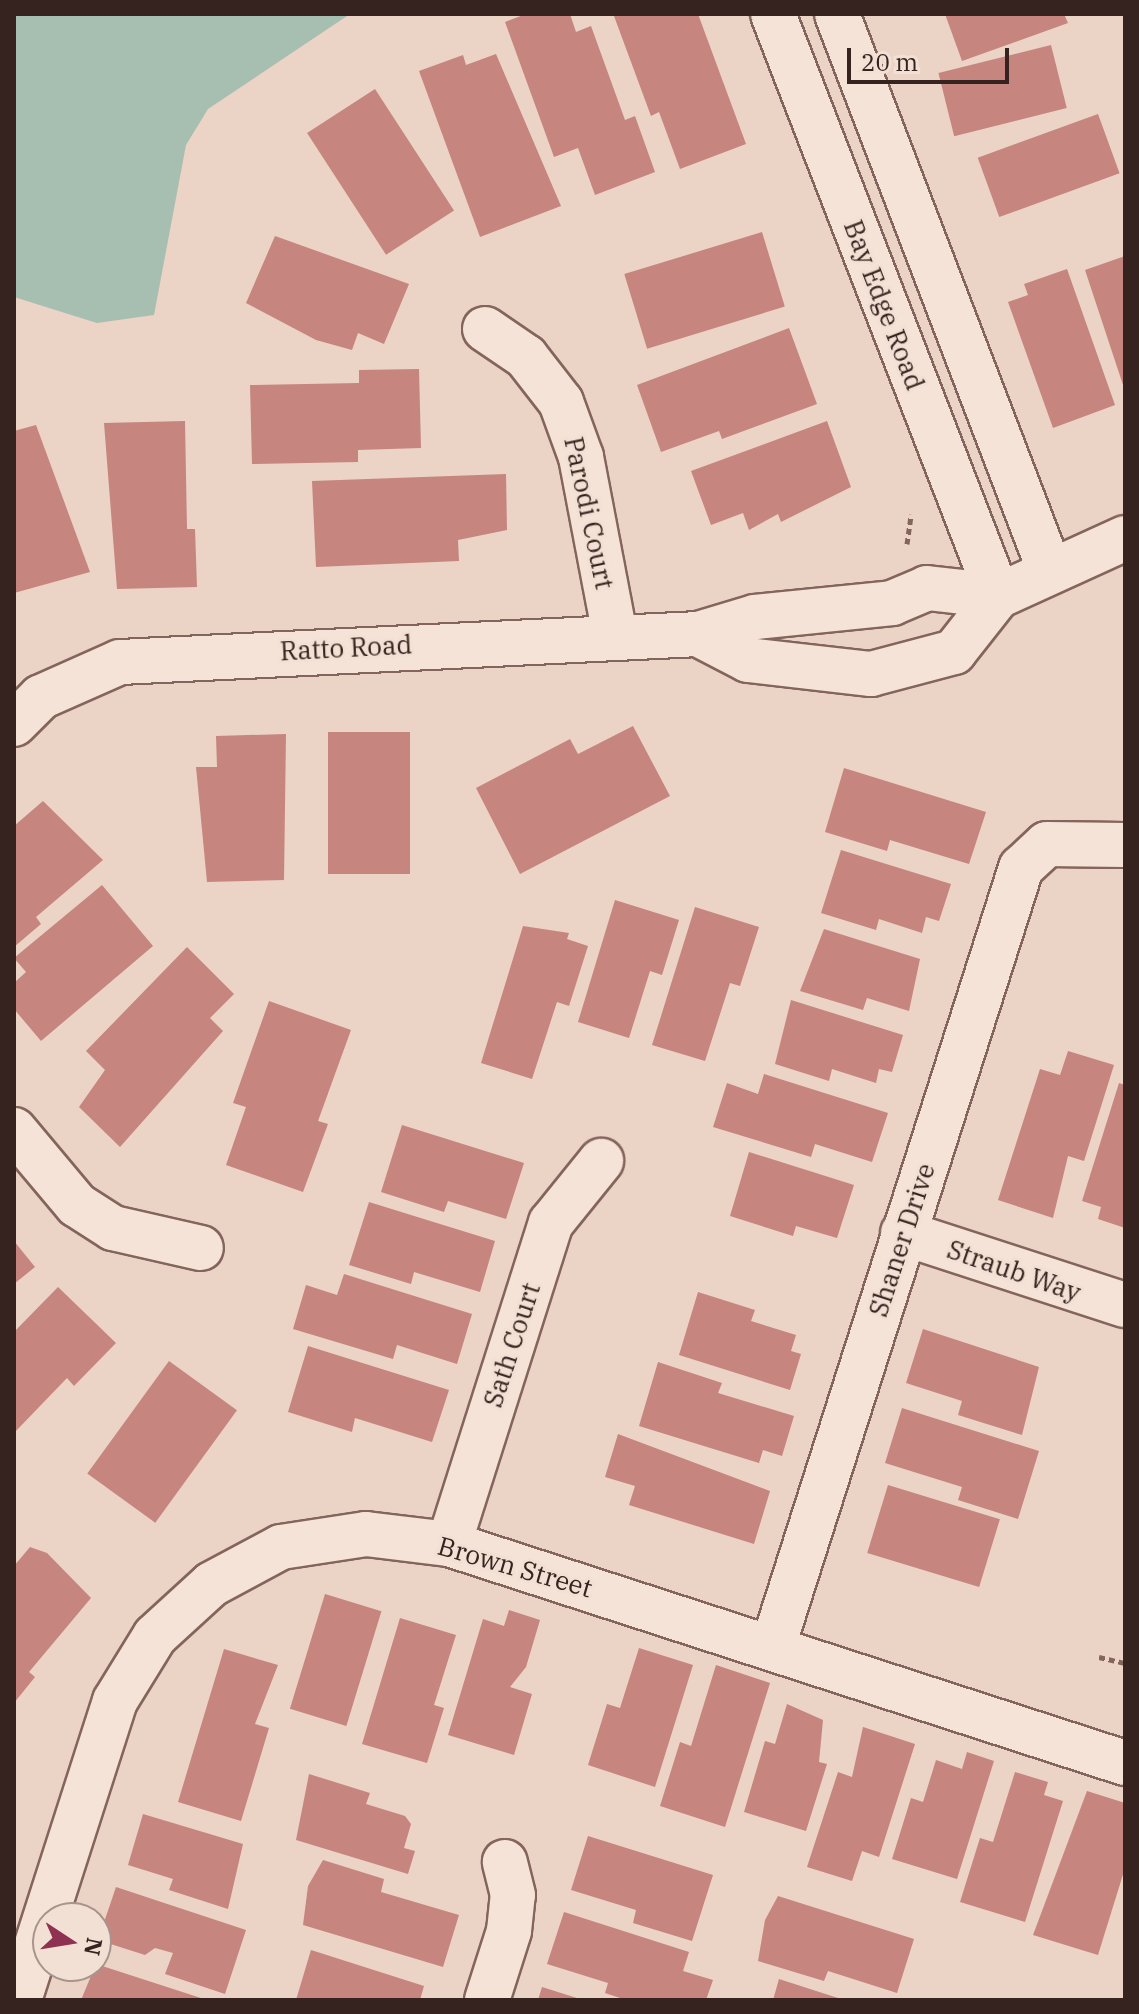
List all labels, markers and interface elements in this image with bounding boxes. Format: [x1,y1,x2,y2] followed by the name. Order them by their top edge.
[851,32,1013,82] scale bar
[861,46,918,78] text: 20 m
[837,216,931,394] street label: Bay Edge Road
[558,434,620,592] street label: Parodi Court
[279,629,413,667] street label: Ratto Road
[863,1159,941,1321] street label: Shaner Drive
[943,1234,1085,1308] street label: Straub Way
[477,1279,547,1411] street label: Sath Court
[434,1530,596,1604] street label: Brown Street
[32,1902,112,1982] north arrow
[78,1935,110,1958] text: N

